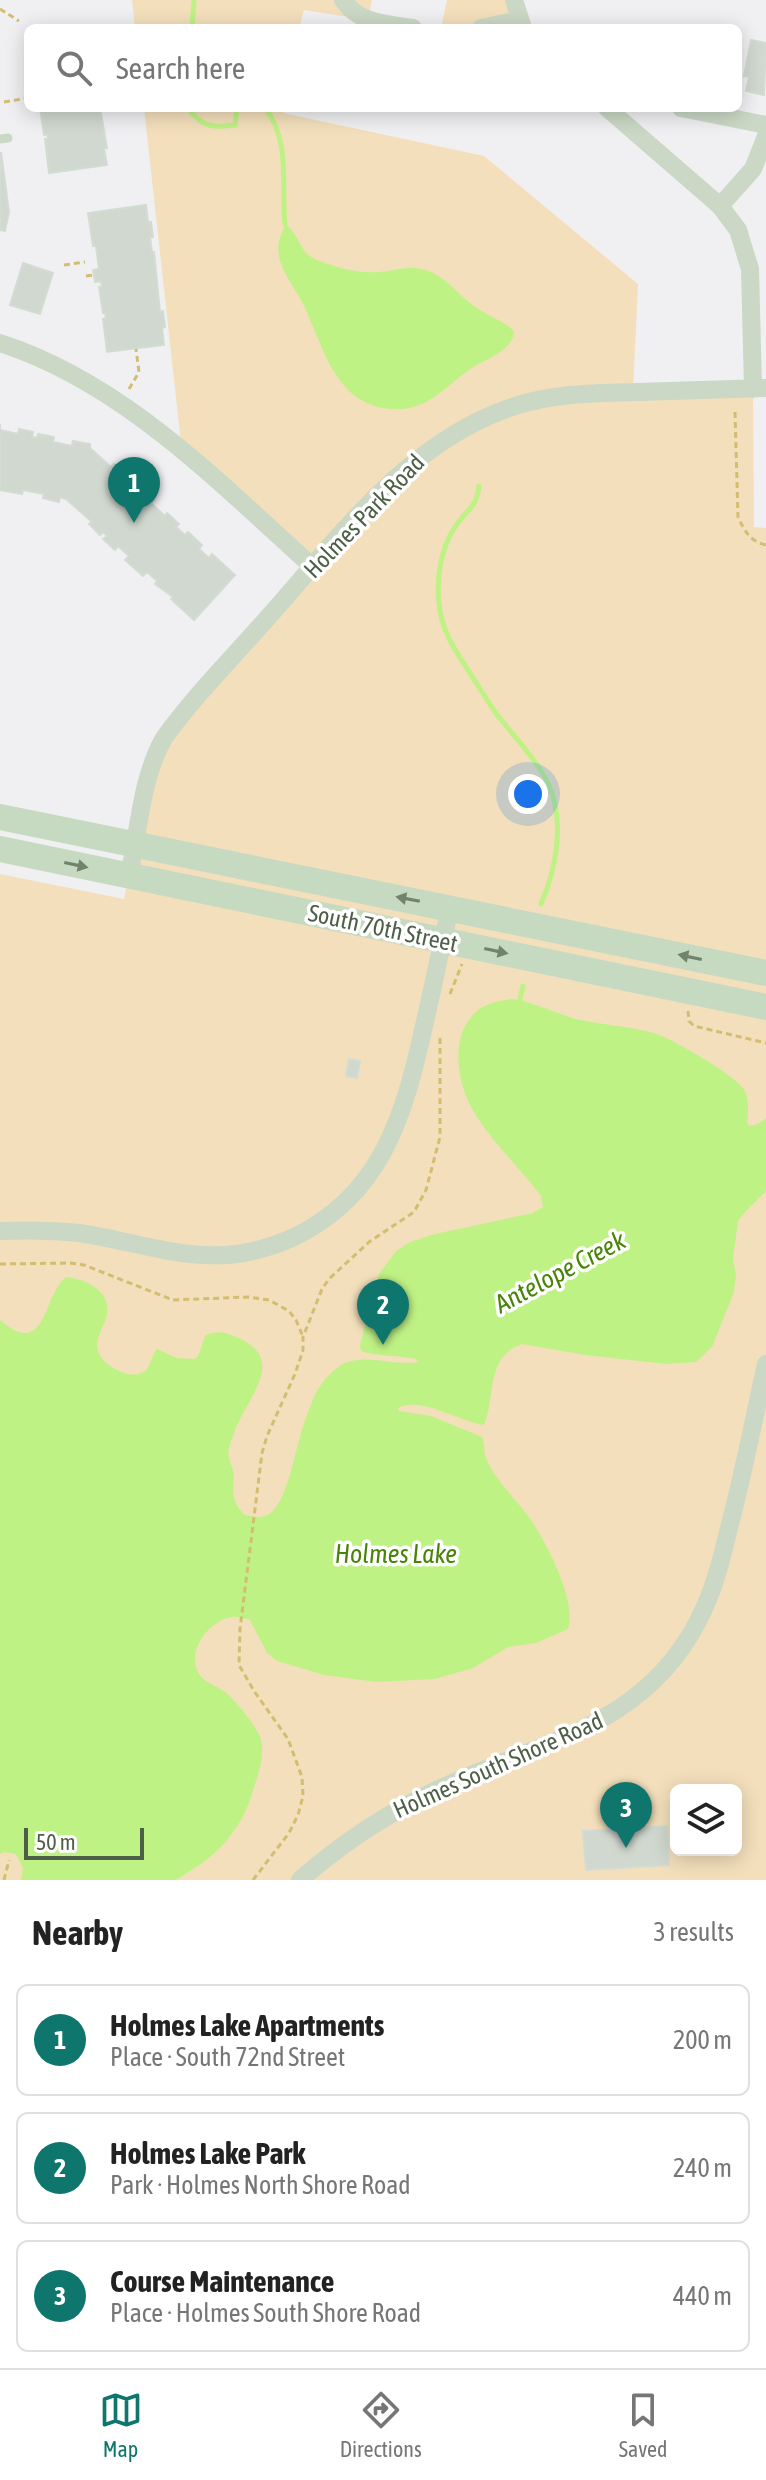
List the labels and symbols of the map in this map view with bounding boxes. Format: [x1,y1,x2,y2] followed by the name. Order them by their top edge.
[298,449,430,583] street label: Holmes Park Road
[108,457,160,523] pin: 1
[508,774,548,814] your location
[64,859,89,872] one-way arrow
[395,893,420,905] one-way arrow
[306,899,460,957] street label: South 70th Street
[483,945,508,958] one-way arrow
[677,951,702,963] one-way arrow
[489,1225,631,1319] water label: Antelope Creek
[357,1279,409,1345] pin: 2
[335,1539,457,1569] water label: Holmes Lake
[389,1707,607,1823] street label: Holmes South Shore Road
[600,1782,652,1848] pin: 3
[24,1824,144,1860] scale bar

